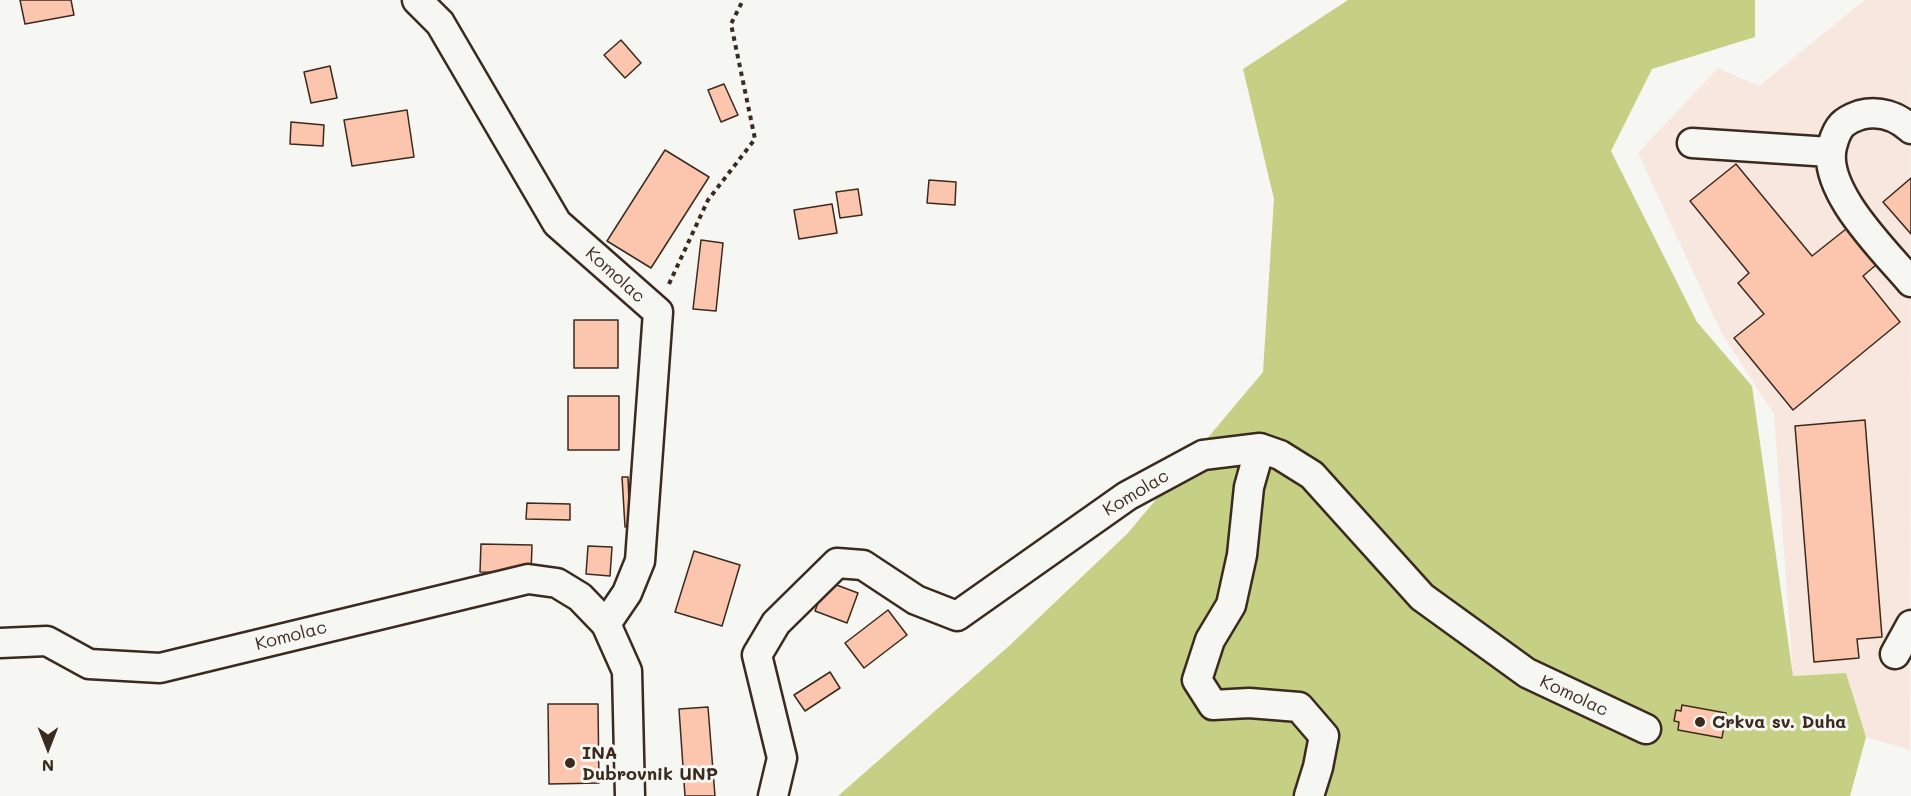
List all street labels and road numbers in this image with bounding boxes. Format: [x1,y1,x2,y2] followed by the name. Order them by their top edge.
[581,243,649,307] street label: Komolac
[1099,465,1173,521] street label: Komolac
[253,617,329,655] street label: Komolac
[1536,671,1612,721] street label: Komolac

